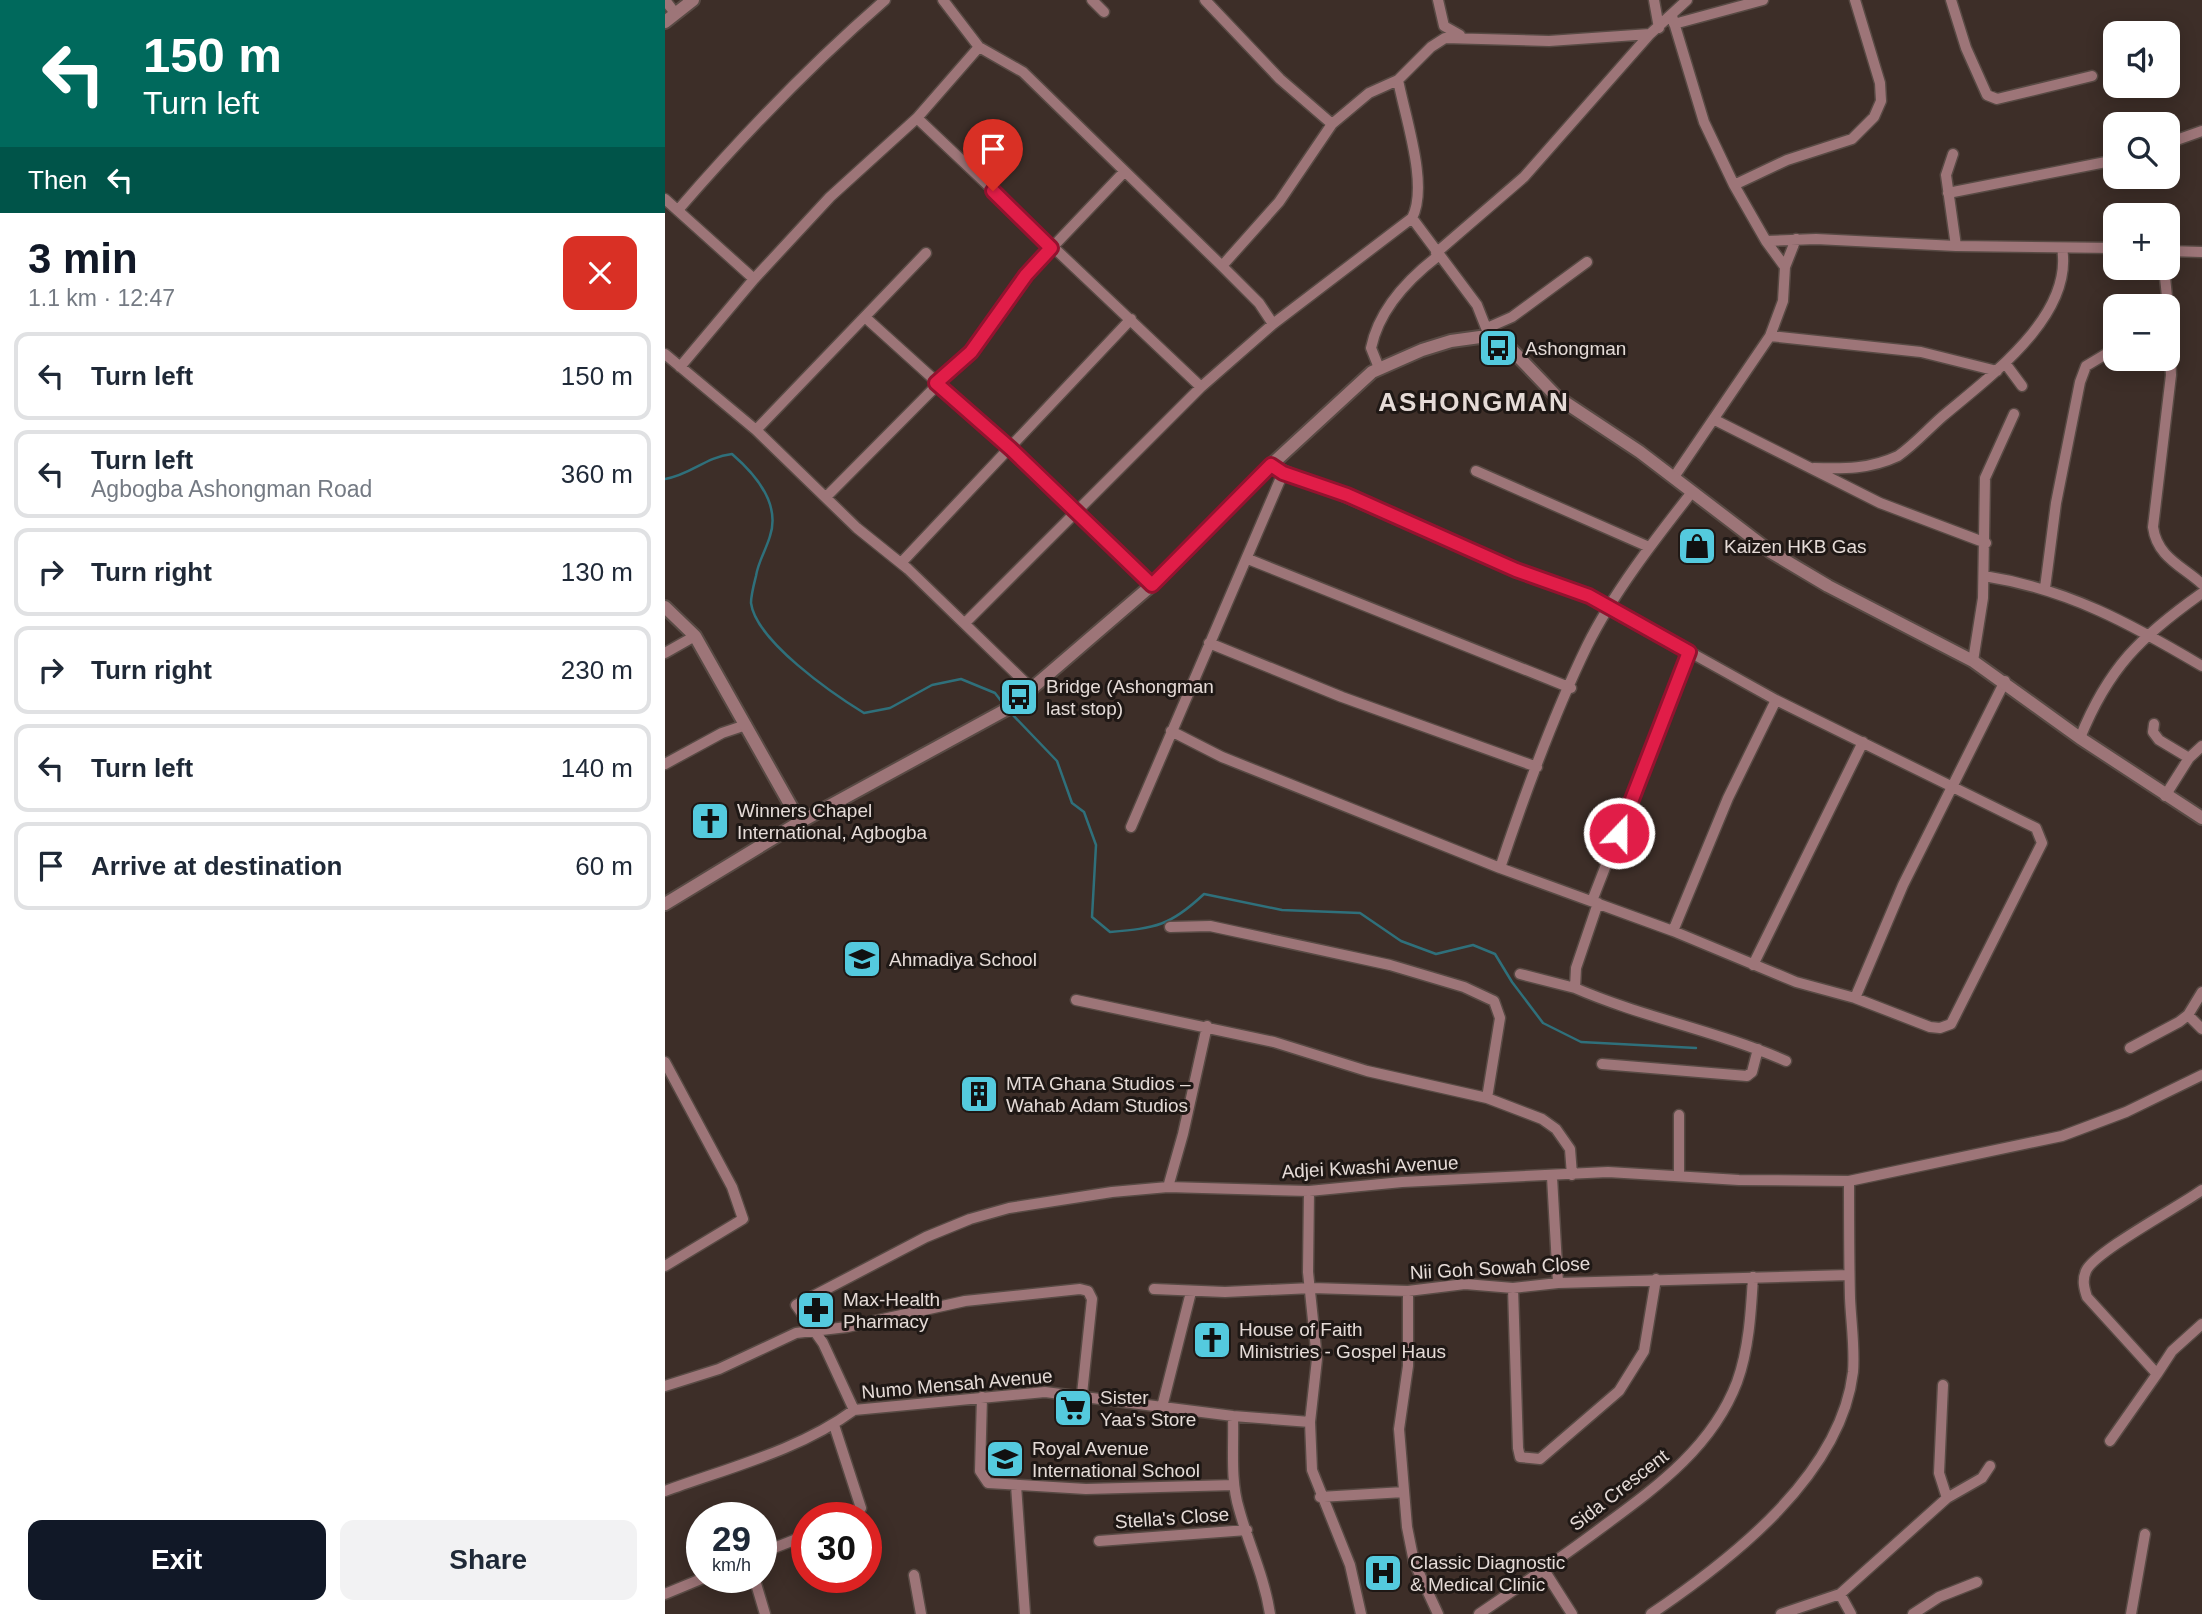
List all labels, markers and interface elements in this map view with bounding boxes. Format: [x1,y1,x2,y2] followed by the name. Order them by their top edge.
[2103,21,2180,371] map controls
[2103,21,2180,98] button: sound
[28,28,119,119] icon: left
[143,28,282,82] text: 150 m
[143,85,259,121] text: Turn left
[2103,112,2180,189] button: search
[963,119,1023,191] pin
[974,130,1012,168] icon: arrive
[101,161,139,199] icon: left
[28,165,87,195] text: Then
[2103,203,2180,280] button: +
[28,235,138,282] text: 3 min
[563,236,637,310] button: close
[28,285,175,311] text: 1.1 km · 12:47
[2103,294,2180,371] button: −
[1477,327,1519,369] bus stop icon: Ashongman
[1525,338,1626,359] place label: Ashongman
[32,357,70,395] icon: left
[91,361,193,391] text: Turn left
[561,361,633,391] text: 150 m
[1378,387,1570,417] district label: ASHONGMAN
[91,445,193,475] text: Turn left
[32,455,70,493] icon: left
[561,459,633,489] text: 360 m
[91,476,372,502] text: Agbogba Ashongman Road
[1676,525,1718,567] shop icon: Kaizen HKB Gas
[1724,536,1867,557] place label: Kaizen HKB Gas
[32,553,70,591] icon: right
[91,557,212,587] text: Turn right
[561,557,633,587] text: 130 m
[32,651,70,689] icon: right
[91,655,212,685] text: Turn right
[561,655,633,685] text: 230 m
[998,676,1040,718] bus stop icon: Bridge (Ashongman last stop)
[1046,676,1214,719] place label: Bridge (Ashongman last stop)
[32,749,70,787] icon: left
[91,753,193,783] text: Turn left
[561,753,633,783] text: 140 m
[1582,796,1656,870] position arrow
[689,800,731,842] church icon: Winners Chapel International, Agbogba
[737,800,928,843] place label: Winners Chapel International, Agbogba
[32,847,70,885] icon: arrive
[91,851,342,881] text: Arrive at destination
[575,851,633,881] text: 60 m
[841,938,883,980] school or university icon: Ahmadiya School
[889,949,1037,970] place label: Ahmadiya School
[958,1073,1000,1115] building icon: MTA Ghana Studios – Wahab Adam Studios
[1006,1073,1191,1116] place label: MTA Ghana Studios – Wahab Adam Studios
[1281,1152,1459,1182] street label: Adjei Kwashi Avenue
[1409,1253,1591,1283] street label: Nii Goh Sowah Close
[795,1289,837,1331] pharmacy icon: Max-Health Pharmacy
[843,1289,940,1332] place label: Max-Health Pharmacy
[1191,1319,1233,1361] church icon: House of Faith Ministries - Gospel Haus
[1239,1319,1446,1362] place label: House of Faith Ministries - Gospel Haus
[861,1365,1053,1403] street label: Numo Mensah Avenue
[1052,1387,1094,1429] supermarket icon: Sister Yaa's Store
[1100,1387,1196,1430] place label: Sister Yaa's Store
[984,1438,1026,1480] school or university icon: Royal Avenue International School
[1032,1438,1200,1481] place label: Royal Avenue International School
[1566,1445,1673,1535] street label: Sida Crescent
[791,1502,882,1593] speed limit sign: 30
[1114,1504,1230,1532] street label: Stella's Close
[712,1519,751,1558] text: 29
[28,1520,326,1600] button: Exit
[340,1520,637,1600] button: Share
[1362,1552,1404,1594] hospital icon: Classic Diagnostic & Medical Clinic
[1410,1552,1565,1595] place label: Classic Diagnostic & Medical Clinic
[712,1555,751,1575] text: km/h

